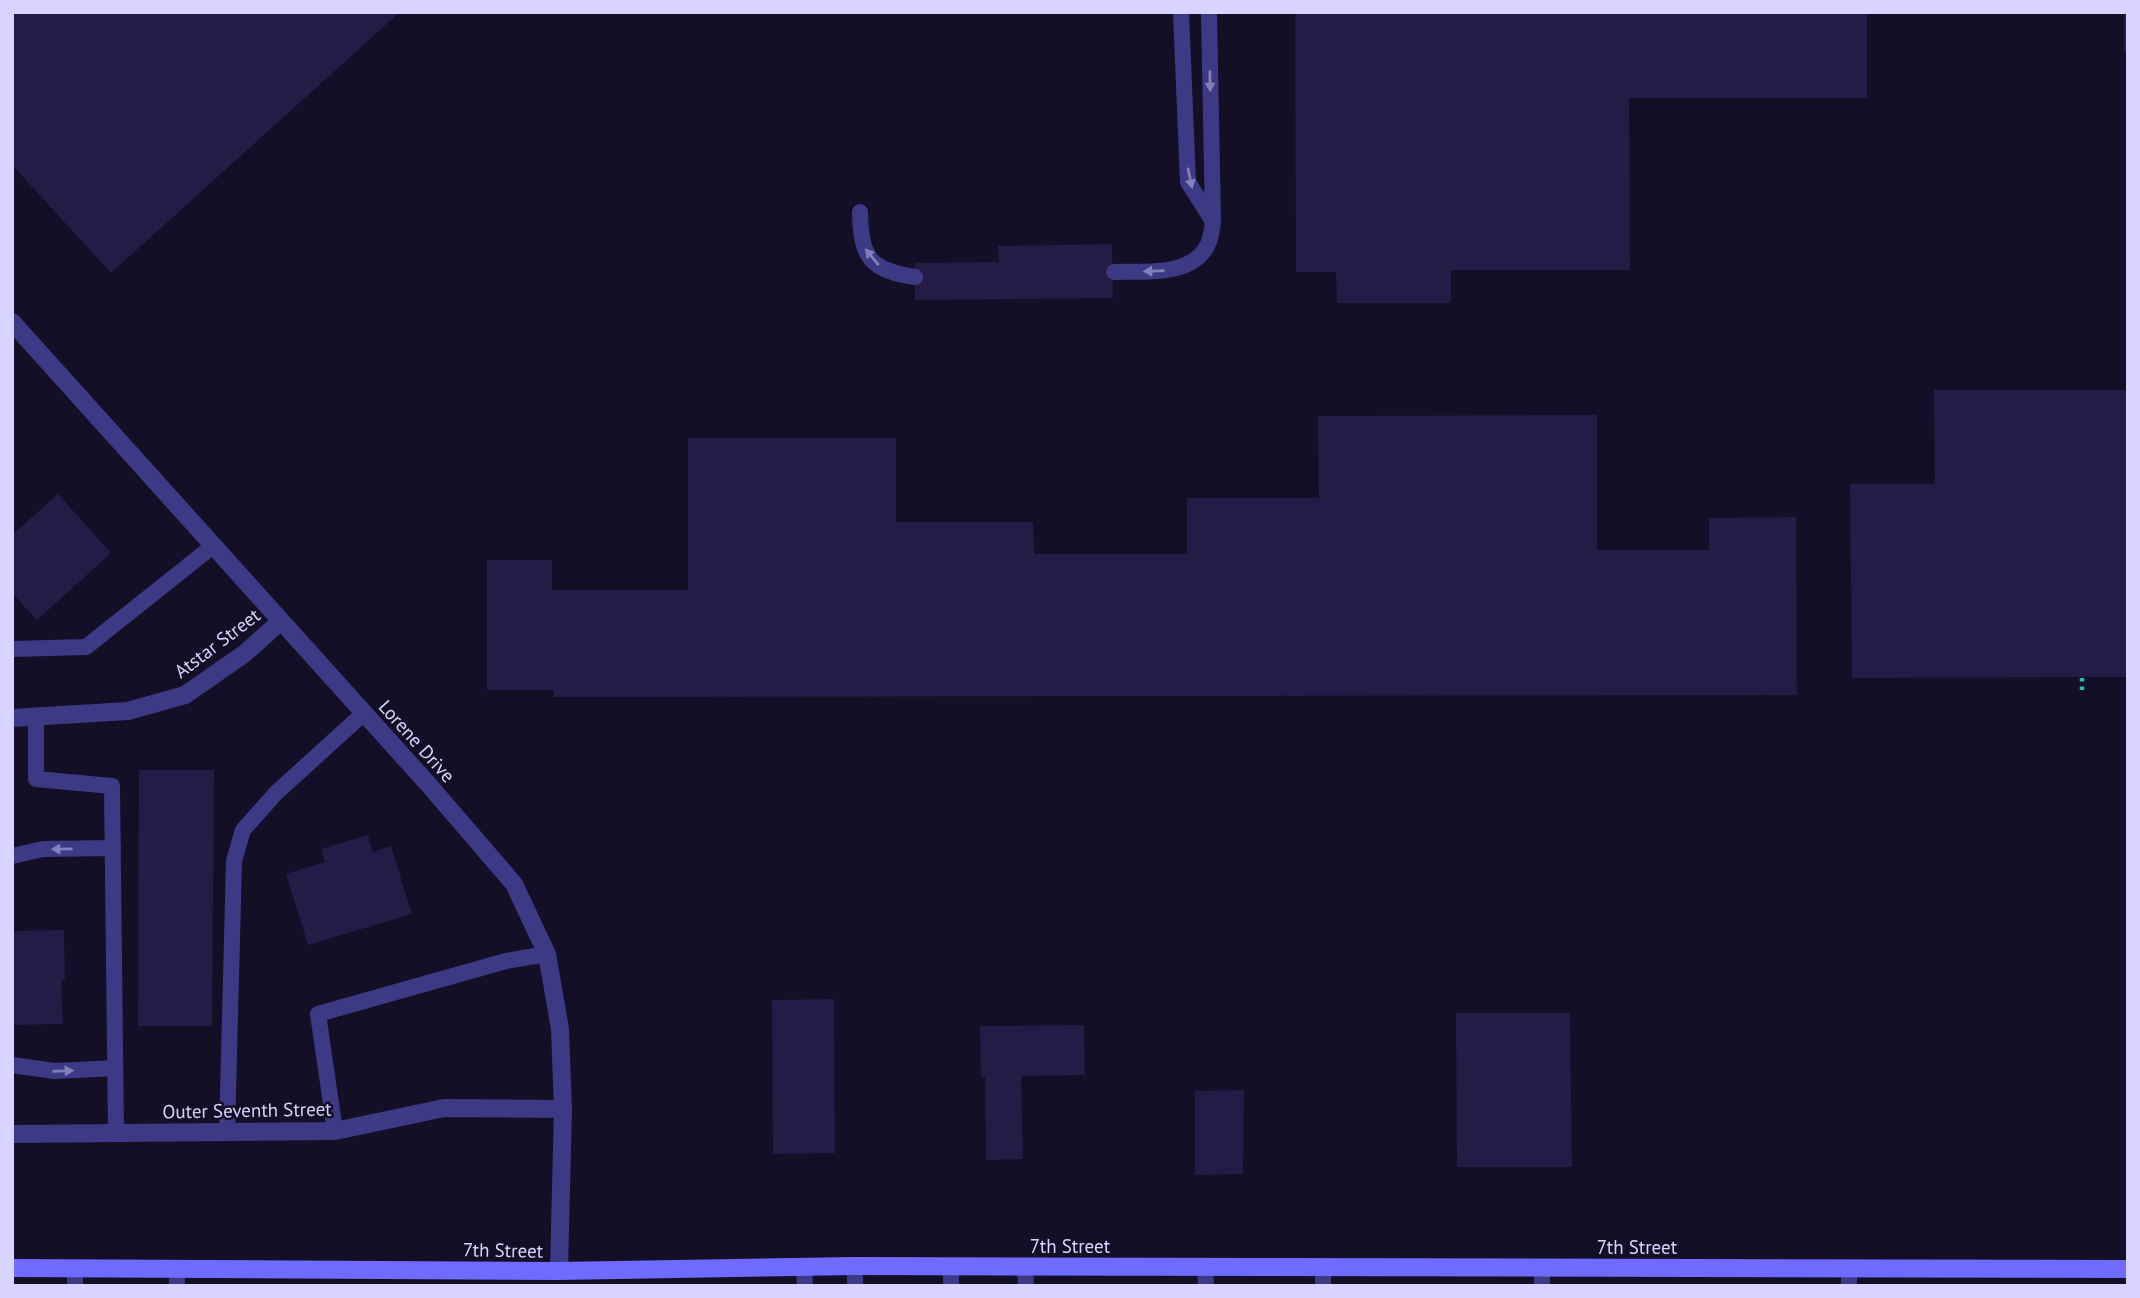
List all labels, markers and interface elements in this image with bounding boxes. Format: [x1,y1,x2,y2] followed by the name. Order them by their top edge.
[1205,70,1216,92] one-way arrow
[1185,167,1196,189] one-way arrow
[865,248,880,266] one-way arrow
[1143,265,1165,276] one-way arrow
[169,603,265,683] street label: Atstar Street
[374,695,460,787] street label: Lorene Drive
[51,843,73,855] one-way arrow
[53,1065,75,1076] one-way arrow
[162,1097,332,1123] street label: Outer Seventh Street
[1030,1234,1111,1258] street label: 7th Street
[1597,1235,1678,1259] street label: 7th Street
[463,1237,544,1263] street label: 7th Street

